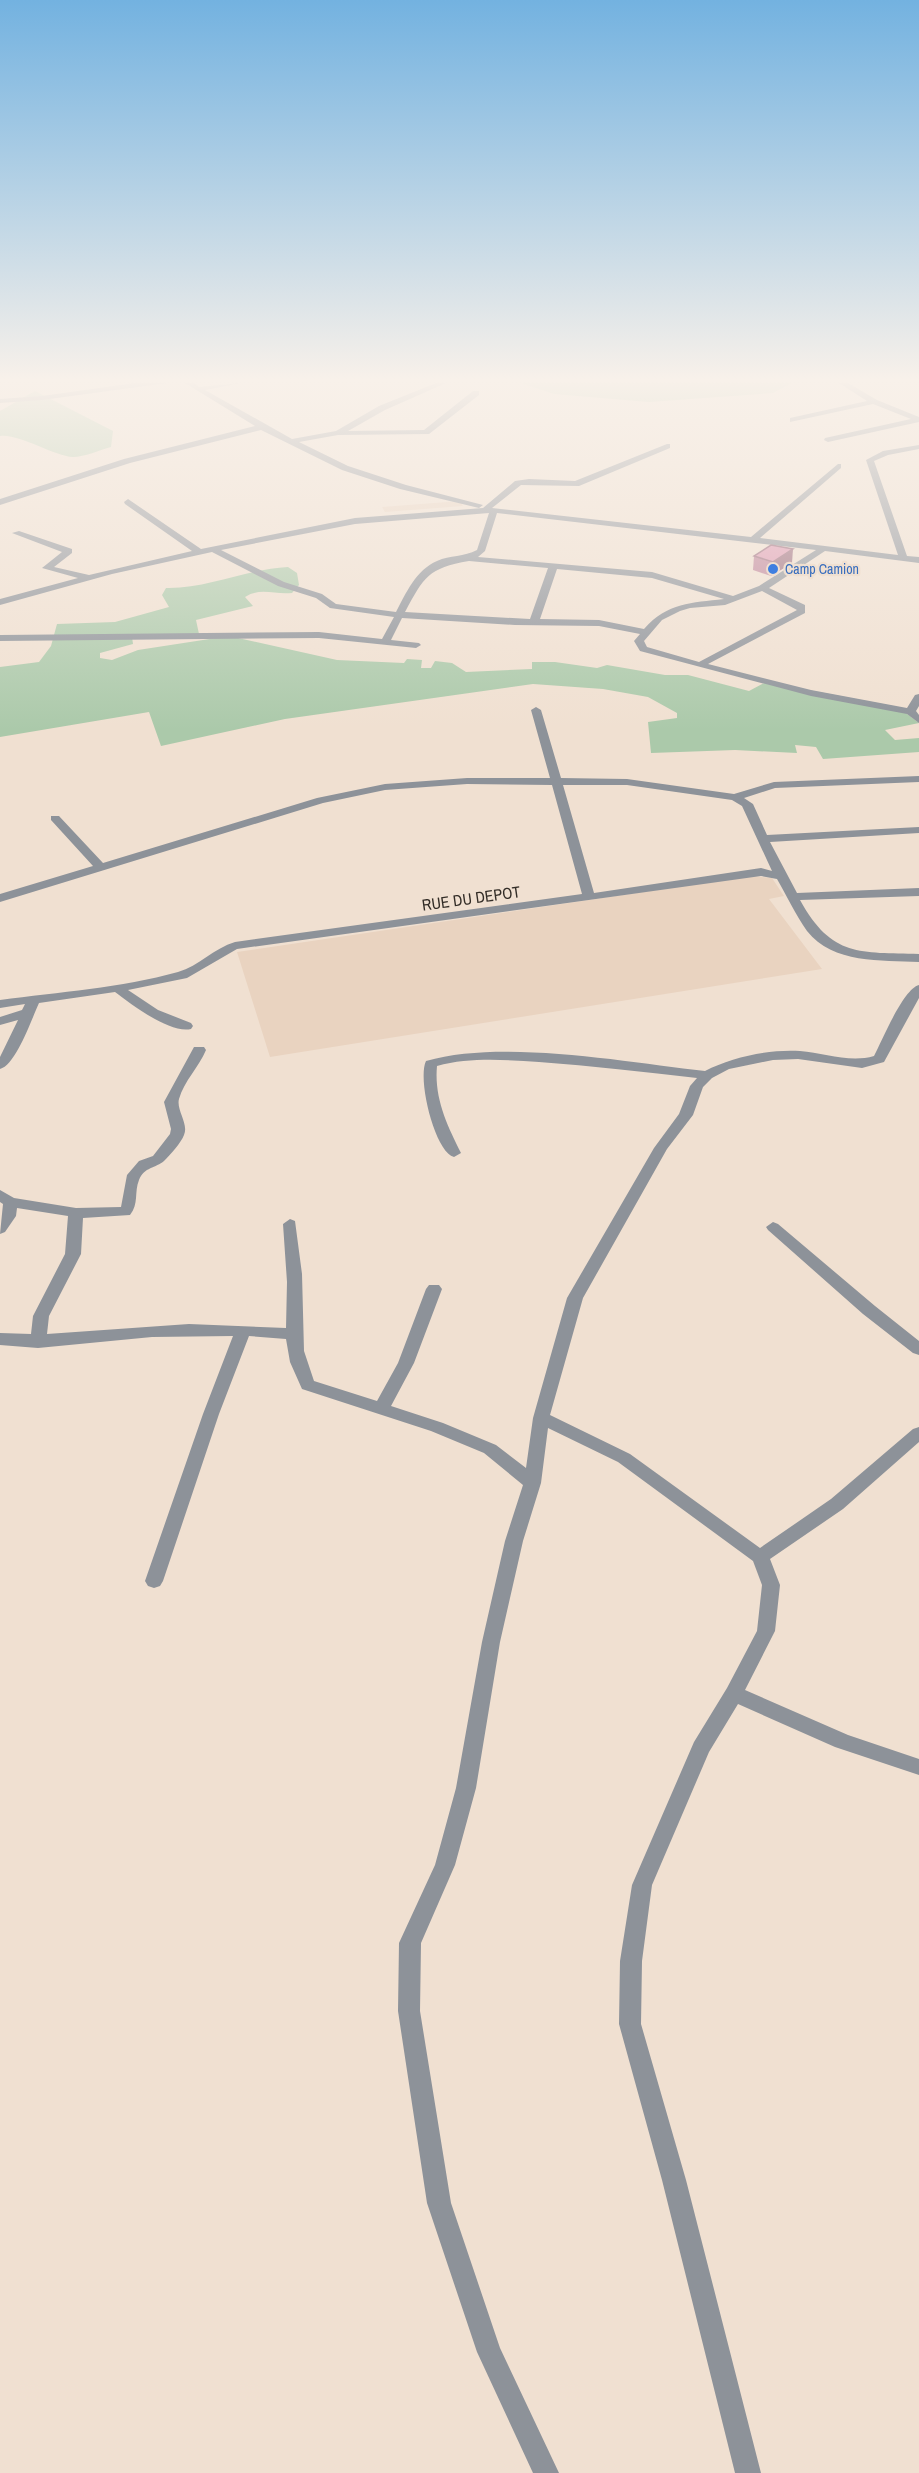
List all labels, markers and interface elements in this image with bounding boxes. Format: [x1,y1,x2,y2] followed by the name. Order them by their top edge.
[785,560,859,578] place label: Camp Camion
[766,562,780,576] marker: Camp Camion
[420,880,522,916] street label: RUE DU DEPOT

